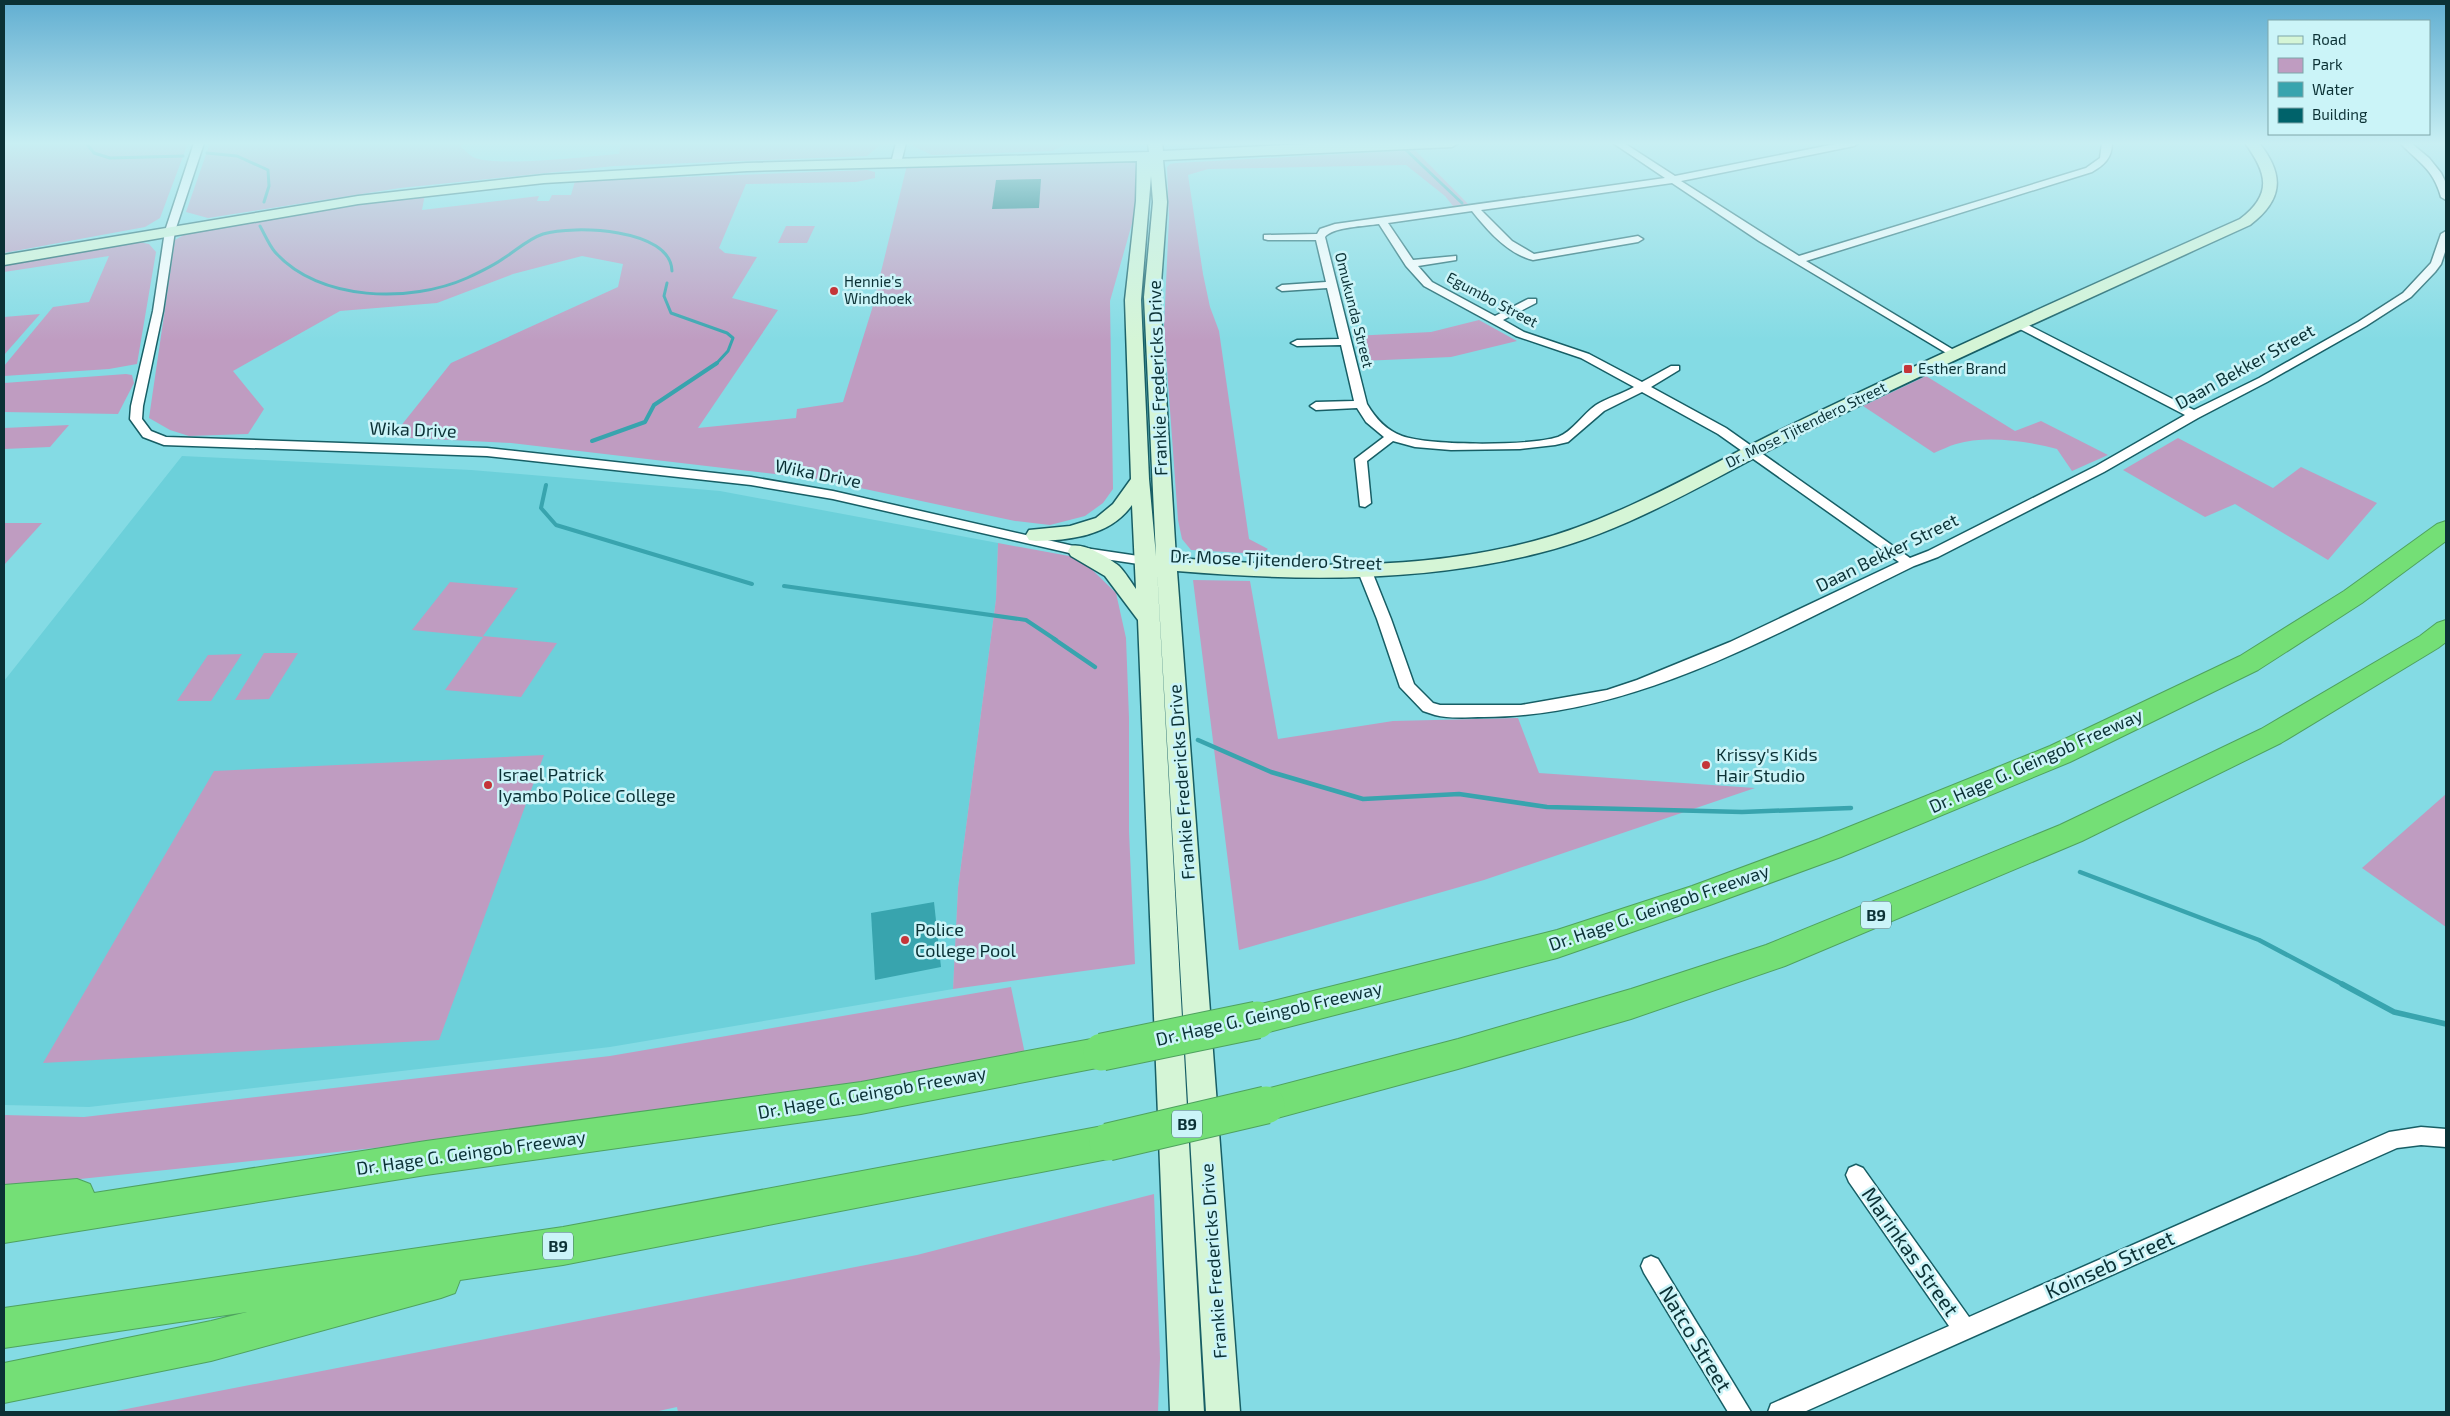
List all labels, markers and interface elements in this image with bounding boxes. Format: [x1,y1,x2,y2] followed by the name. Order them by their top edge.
[2268,20,2430,135] legend
[2312,30,2347,48] text: Road
[2312,55,2343,73] text: Park
[2312,80,2354,98] text: Water
[2312,105,2368,123] text: Building
[1332,250,1378,370] street label: Omukunda Street
[1444,268,1541,331] street label: Egumbo Street
[844,272,913,307] place label: Hennie's Windhoek
[1143,280,1171,476] street label: Frankie Fredericks Drive
[828,285,840,297] marker: Hennie's Windhoek
[2171,319,2318,413] street label: Daan Bekker Street
[1918,359,2006,377] place label: Esther Brand
[1902,363,1914,375] marker: Esther Brand
[1722,377,1890,472] street label: Dr. Mose Tjitendero Street
[369,416,457,442] street label: Wika Drive
[773,454,863,492] street label: Wika Drive
[1812,508,1961,596] street label: Daan Bekker Street
[1170,544,1383,574] street label: Dr. Mose Tjitendero Street
[1163,684,1199,881] street label: Frankie Fredericks Drive
[1925,703,2146,817] street label: Dr. Hage G. Geingob Freeway
[1716,743,1818,786] place label: Krissy's Kids Hair Studio
[1700,759,1712,771] marker: Krissy's Kids Hair Studio
[498,763,676,806] place label: Israel Patrick Iyambo Police College
[482,779,494,791] marker: Israel Patrick Iyambo Police College
[1546,859,1772,955] street label: Dr. Hage G. Geingob Freeway
[1861,902,1891,928] road number: B9
[915,918,1016,961] place label: Police College Pool
[899,934,911,946] marker: Police College Pool
[1153,976,1385,1050] street label: Dr. Hage G. Geingob Freeway
[756,1061,988,1123] street label: Dr. Hage G. Geingob Freeway
[1172,1110,1202,1138] road number: B9
[355,1125,588,1179] street label: Dr. Hage G. Geingob Freeway
[1195,1163,1231,1360] street label: Frankie Fredericks Drive
[1857,1182,1965,1320] street label: Marinkas Street
[2041,1224,2178,1303] street label: Koinseb Street
[543,1232,573,1260] road number: B9
[1655,1281,1738,1396] street label: Natco Street

